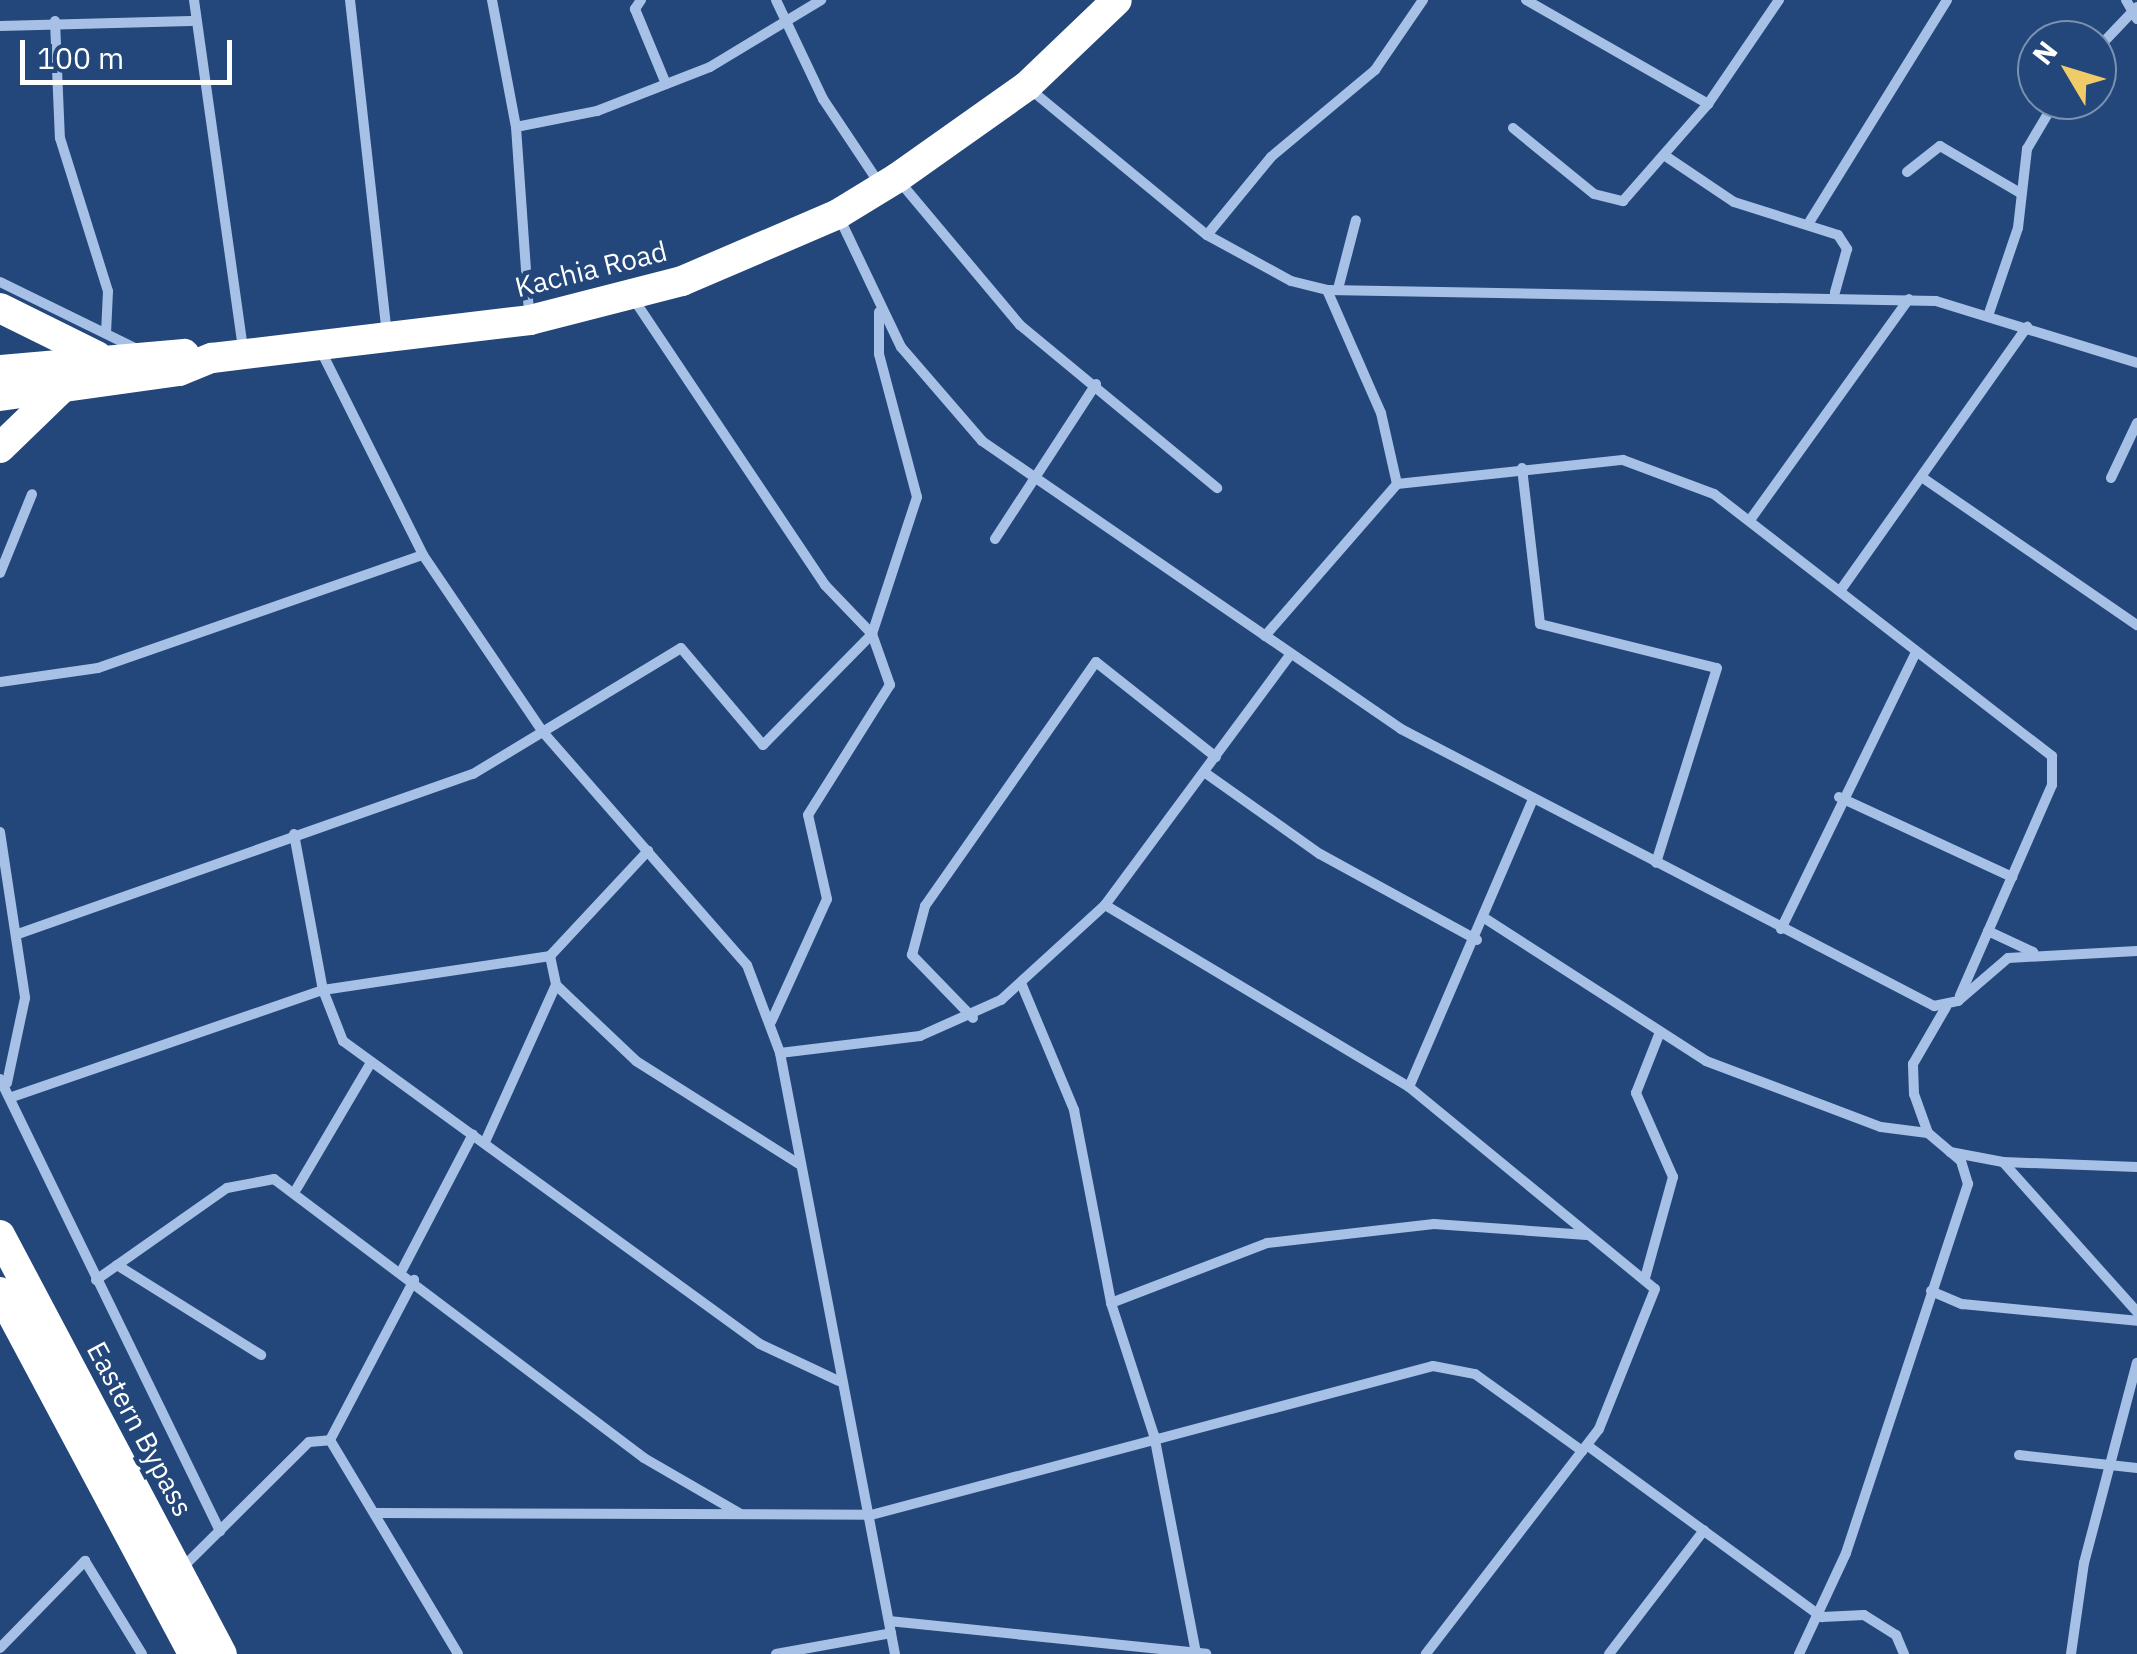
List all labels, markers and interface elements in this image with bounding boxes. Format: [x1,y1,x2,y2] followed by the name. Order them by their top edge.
[25,20,238,82] scale bar
[2017,20,2117,120] north arrow
[2024,33,2065,72] text: N
[37,38,124,77] text: 100 m
[512,234,670,304] street label: Kachia Road
[80,1336,200,1522] street label: Eastern Bypass

